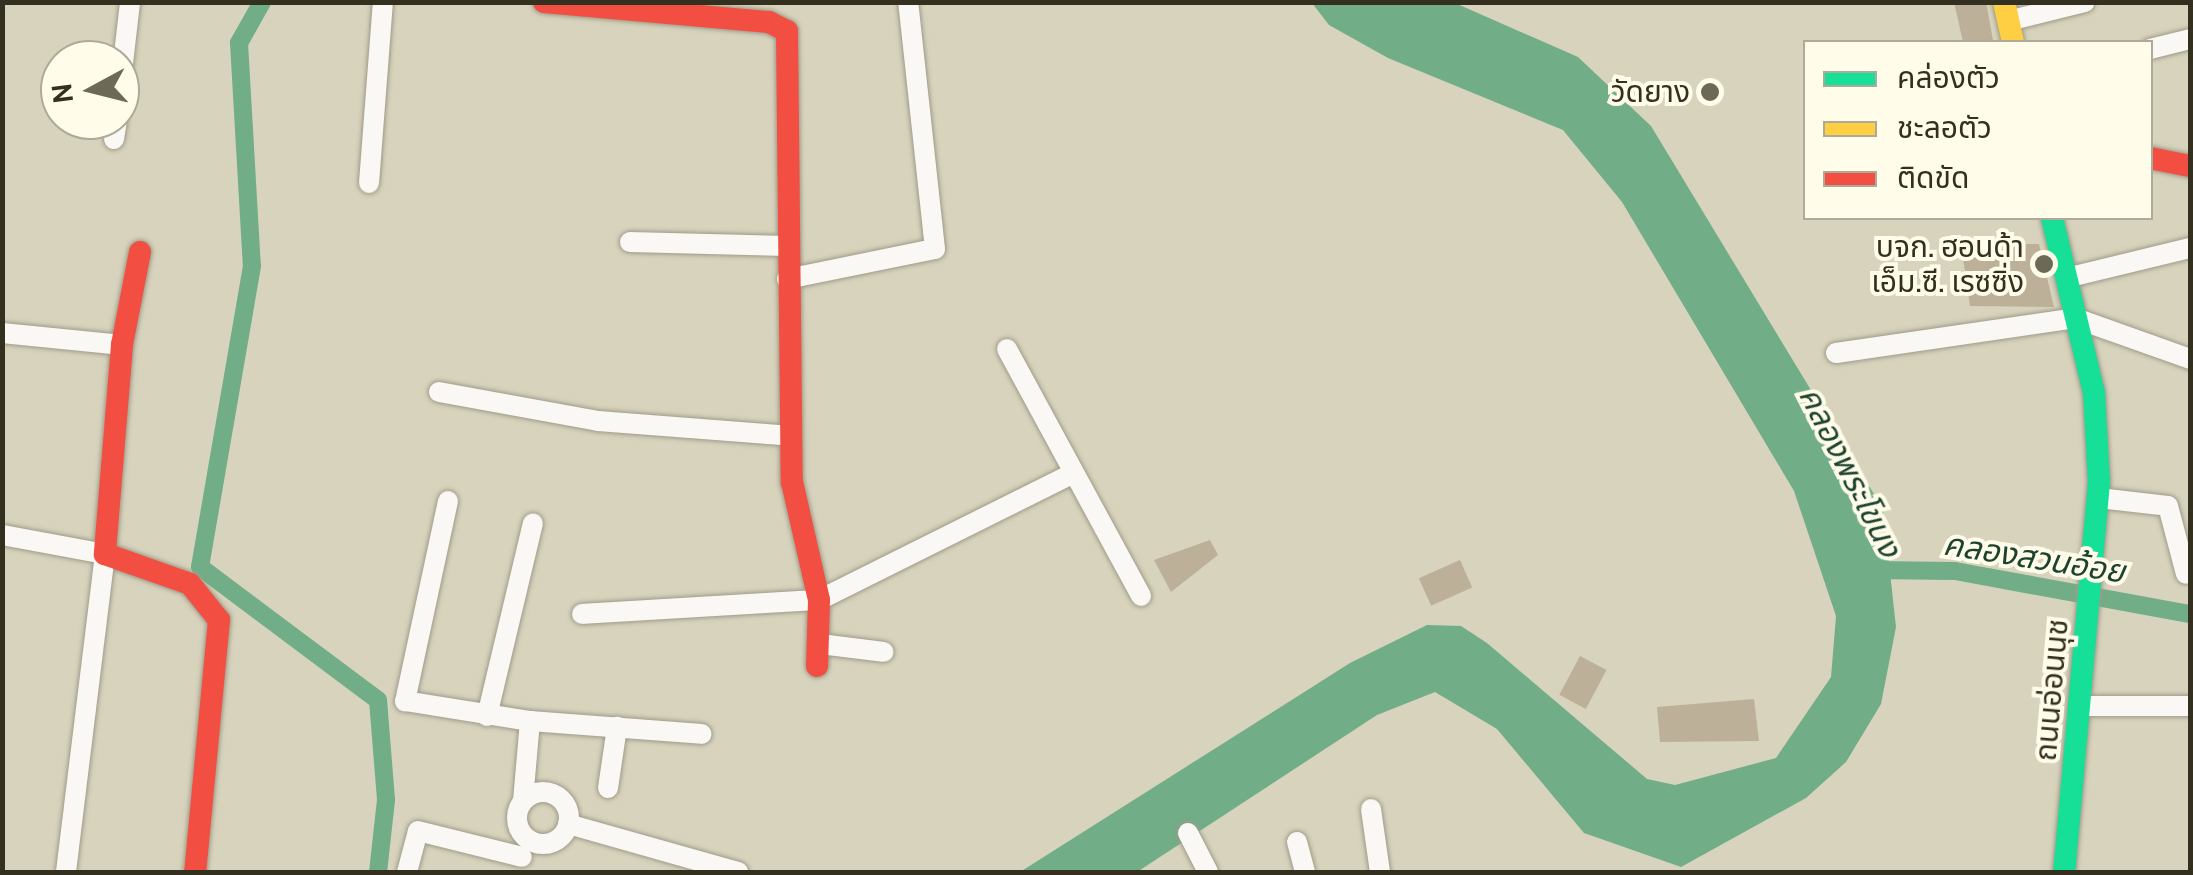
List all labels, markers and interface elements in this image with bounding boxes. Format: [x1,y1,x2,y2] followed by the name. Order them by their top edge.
[40,40,140,140] north arrow
[1803,40,2153,220] legend
[1897,59,2000,96] text: คล่องตัว
[1611,74,1690,110] place label: วัดยาง
[1699,81,1721,103] marker: วัดยาง
[44,82,80,105] text: N
[1897,109,1992,146] text: ชะลอตัว
[1897,159,1969,196] text: ติดขัด
[1871,229,2024,300] place label: บจก. ฮอนด้า เอ็ม.ซี. เรซซิ่ง
[2033,253,2055,275] marker: บจก. ฮอนด้า เอ็ม.ซี. เรซซิ่ง
[1791,380,1909,564] water label: คลองพระโขนง
[1941,525,2127,591] water label: คลองสวนอ้อย
[2028,617,2076,763] street label: ถนนอ่อนนุช

